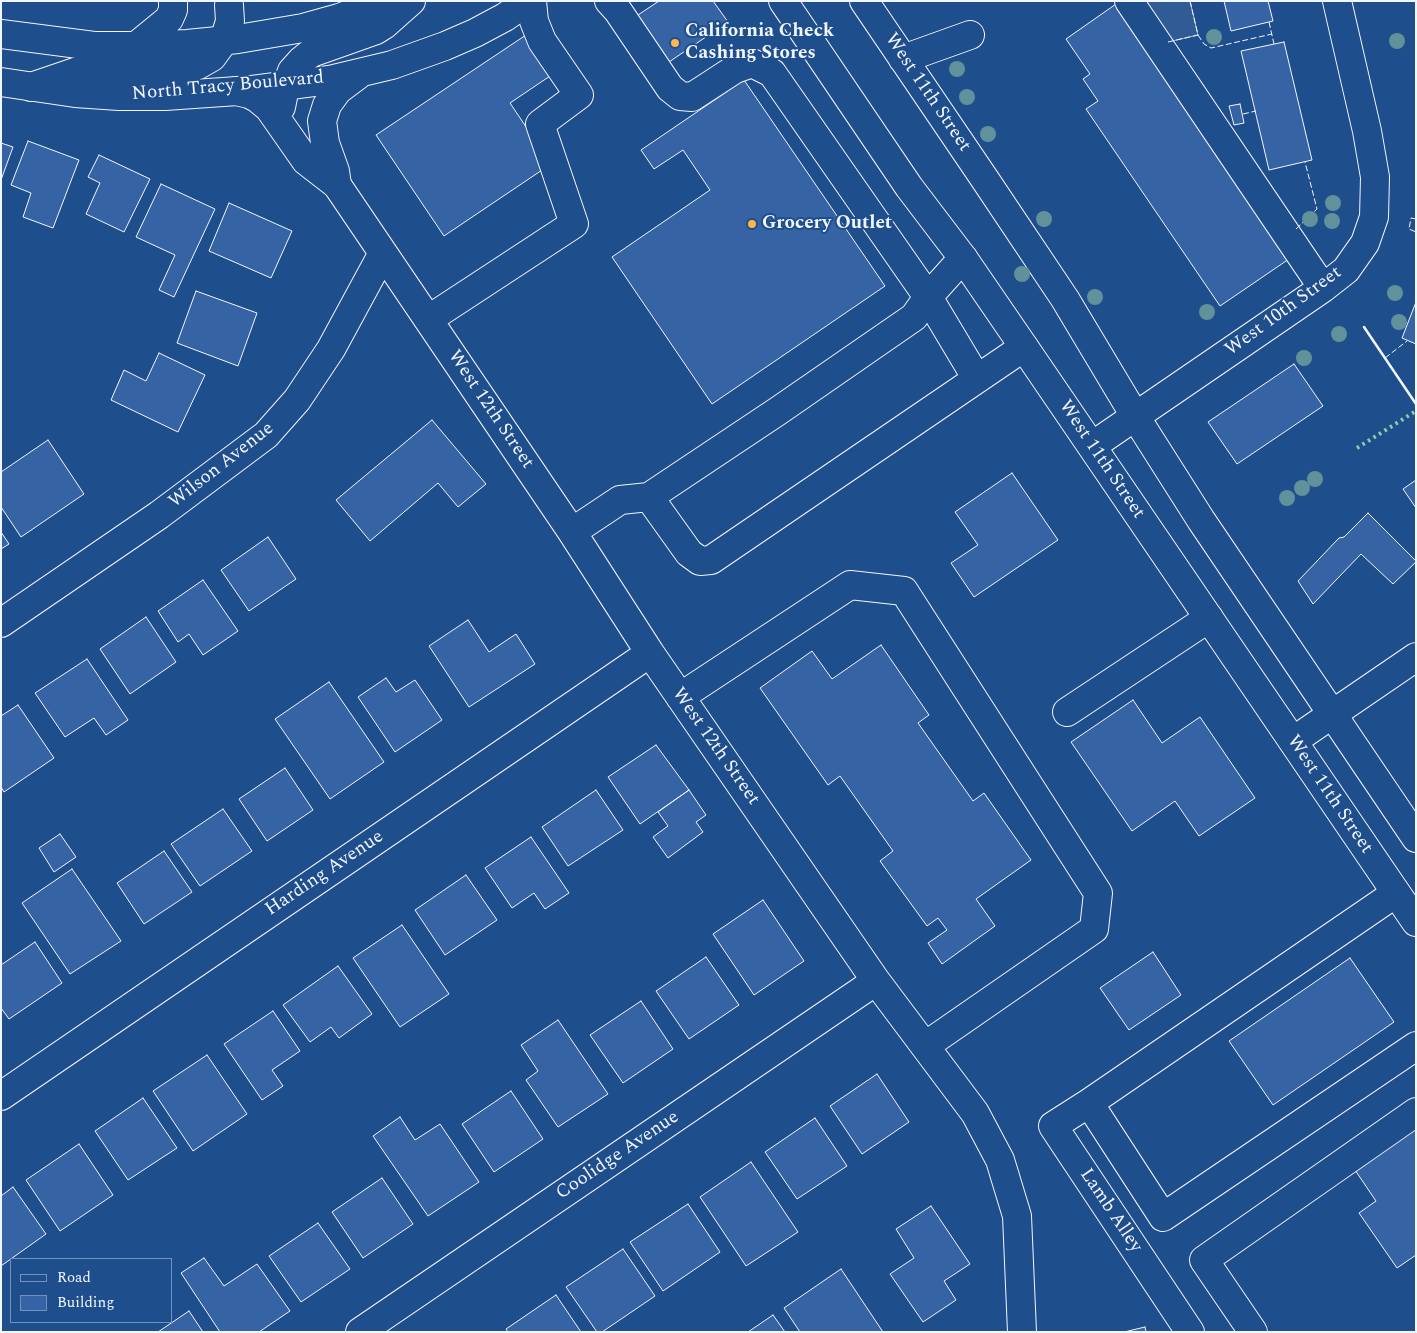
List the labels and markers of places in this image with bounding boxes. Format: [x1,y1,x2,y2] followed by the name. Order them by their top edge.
[685,21,834,65] place label: California Check Cashing Stores
[669,37,681,49] marker: California Check Cashing Stores
[762,213,892,235] place label: Grocery Outlet
[746,218,758,230] marker: Grocery Outlet

